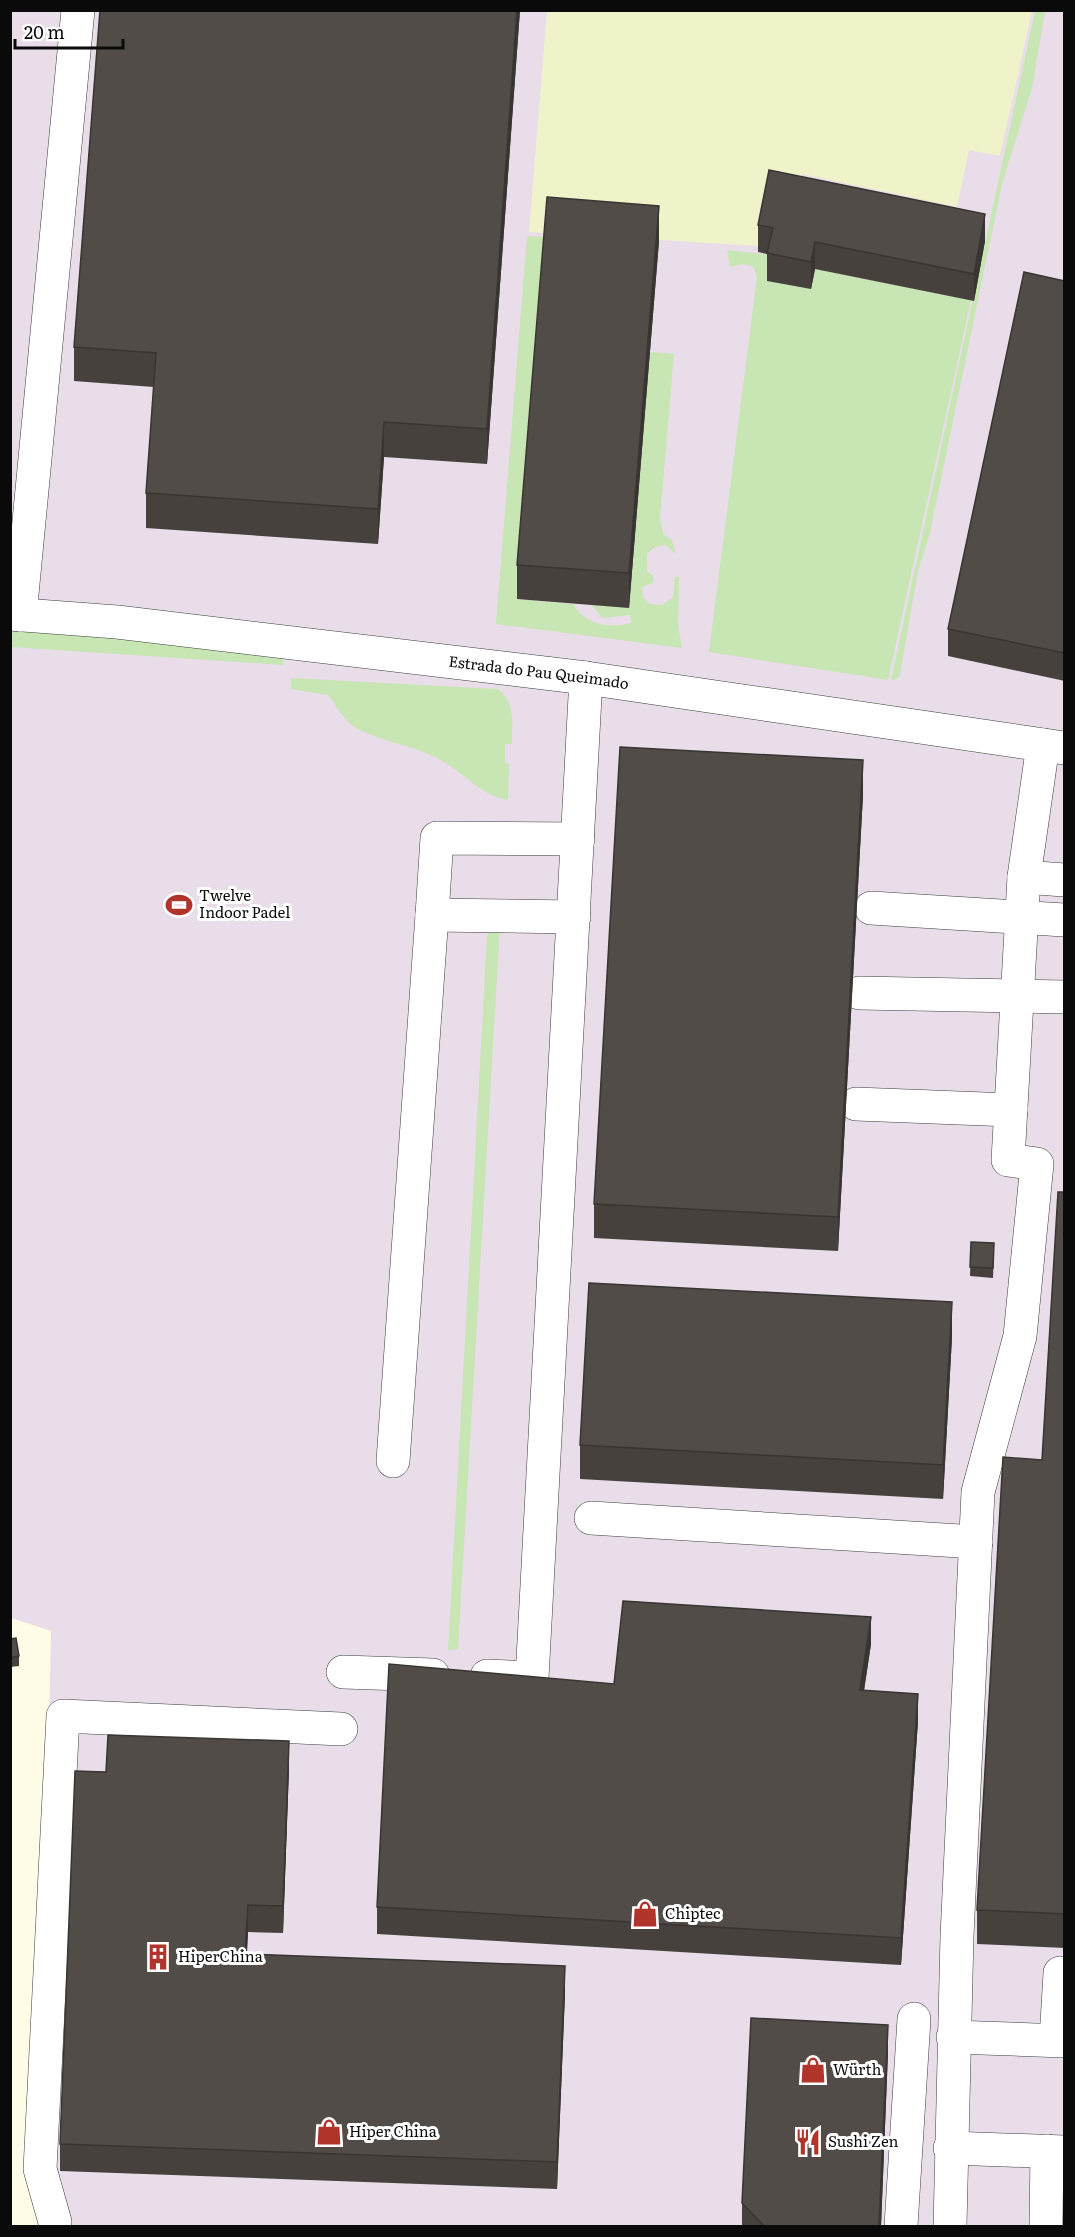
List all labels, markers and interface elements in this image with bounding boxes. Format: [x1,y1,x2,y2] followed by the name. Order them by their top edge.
[15,12,123,50] scale bar
[24,18,65,45] text: 20 m
[447,649,631,694] street label: Estrada do Pau Queimado
[199,883,290,923] place label: Twelve Indoor Padel
[164,890,194,920] sports icon: Twelve Indoor Padel
[630,1899,660,1929] shop icon: Chiptec
[665,1901,721,1924] place label: Chiptec
[143,1942,173,1972] building icon: HiperChina
[178,1944,264,1967] place label: HiperChina
[798,2055,828,2085] shop icon: Würth
[833,2057,881,2080] place label: Würth
[314,2117,344,2147] shop icon: Hiper China
[349,2119,438,2142] place label: Hiper China
[793,2127,823,2157] restaurant icon: Sushi Zen
[828,2129,899,2152] place label: Sushi Zen

